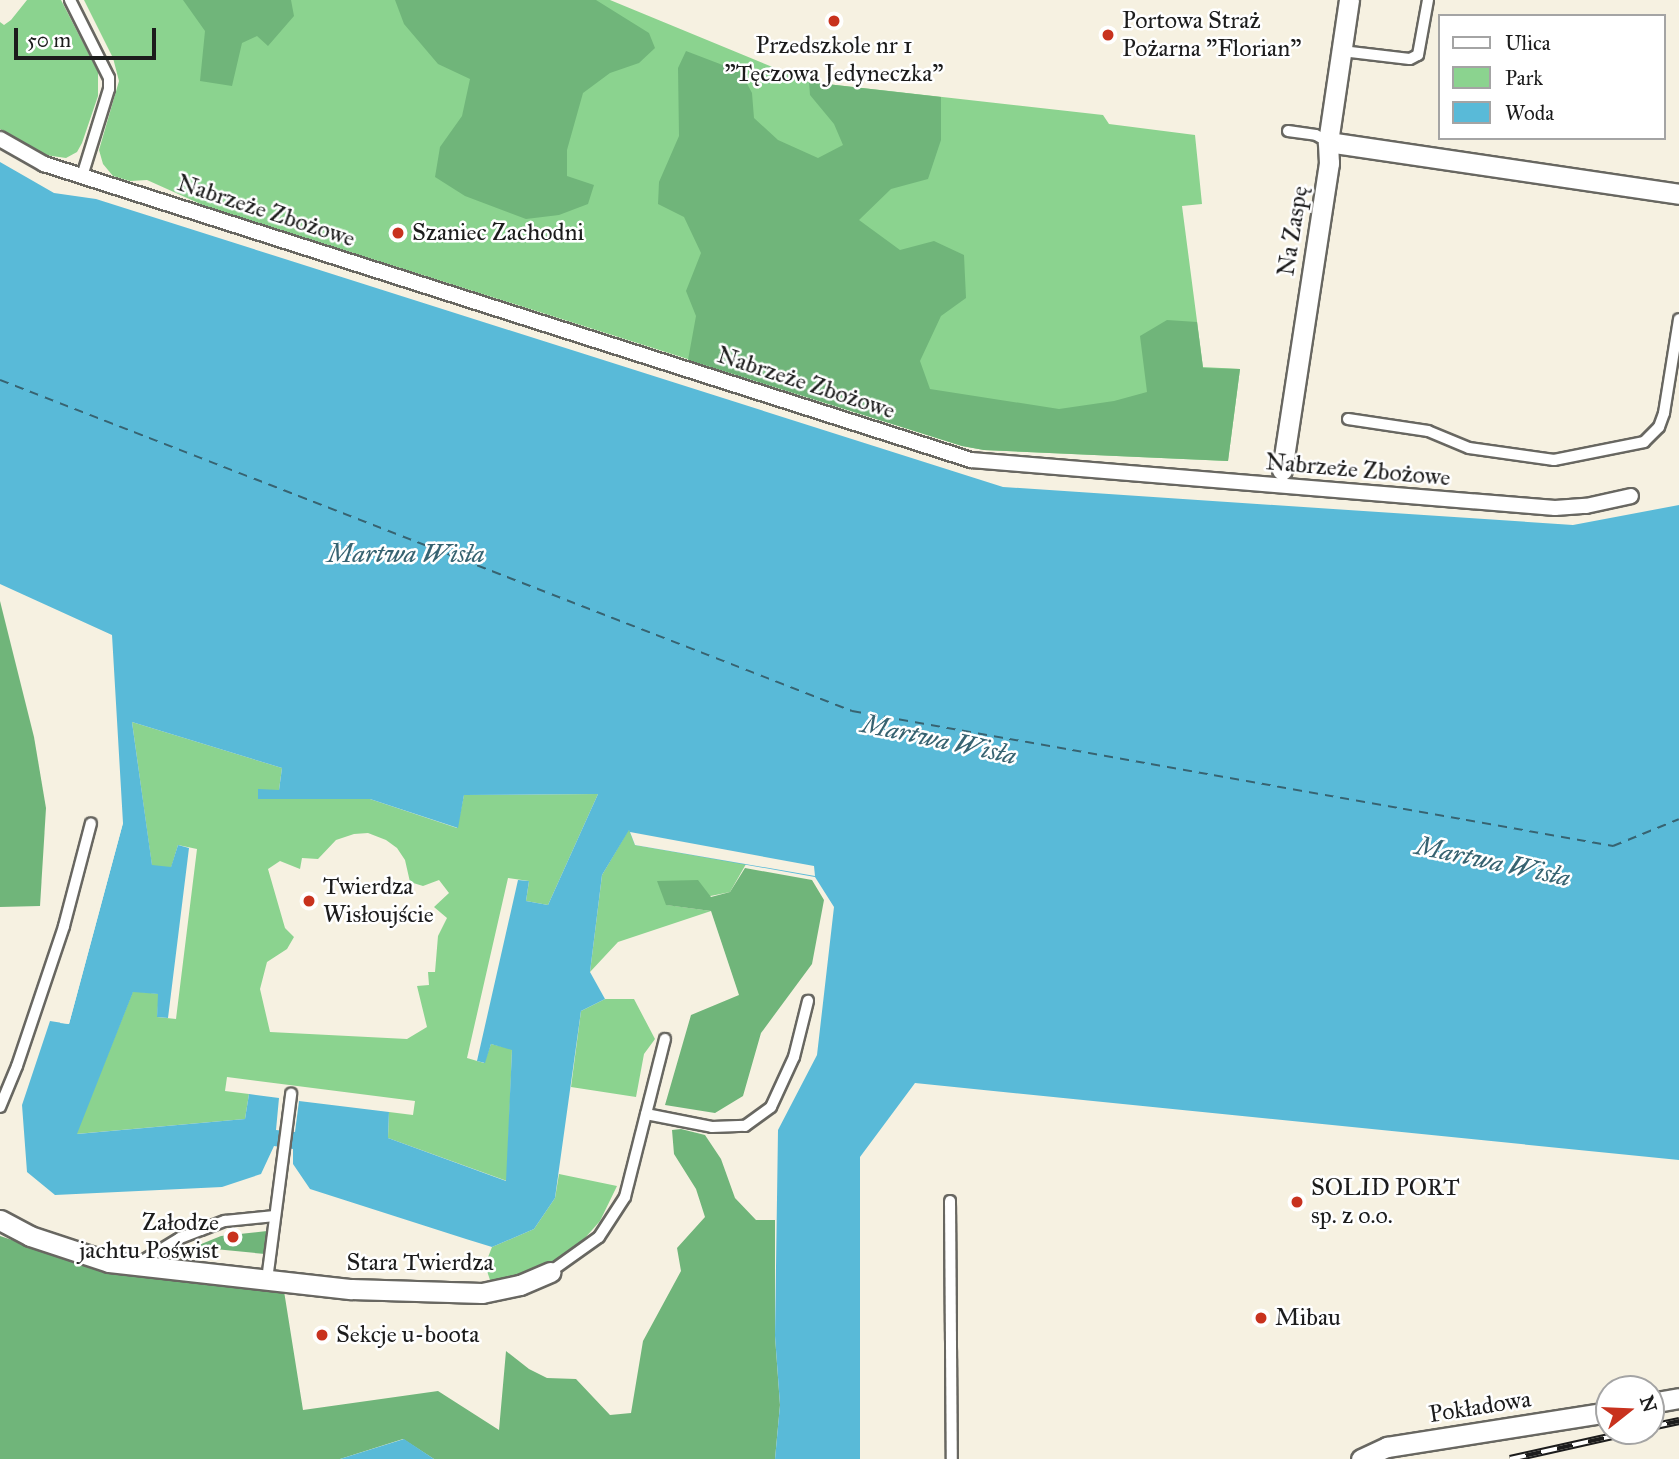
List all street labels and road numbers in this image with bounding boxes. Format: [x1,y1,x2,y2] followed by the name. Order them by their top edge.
[173,169,359,253] street label: Nabrzeże Zbożowe
[1272,184,1314,278] street label: Na Zaspę
[713,341,899,425] street label: Nabrzeże Zbożowe
[1264,448,1452,492] street label: Nabrzeże Zbożowe
[346,1249,494,1277] street label: Stara Twierdza
[1427,1385,1533,1429] street label: Pokładowa

